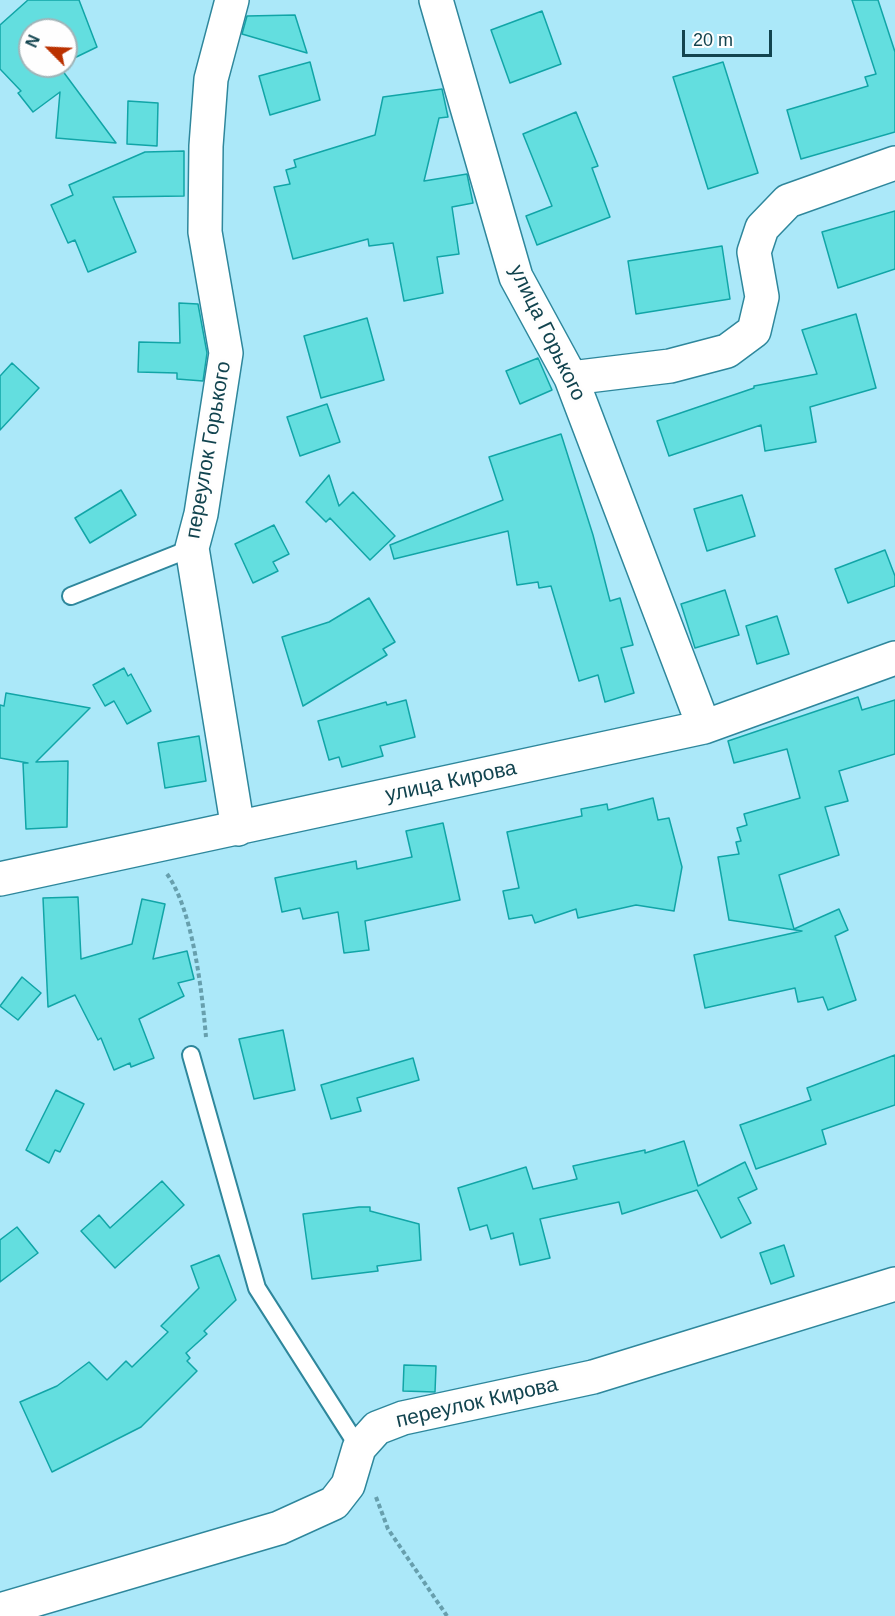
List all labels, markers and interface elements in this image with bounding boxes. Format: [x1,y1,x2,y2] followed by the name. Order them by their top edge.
[18,18,78,78] north arrow
[685,18,775,56] scale bar
[693,30,733,50] text: 20 m
[23,33,43,50] text: N
[503,261,591,405] street label: улица Горького
[181,359,237,541] street label: переулок Горького
[383,756,519,808] street label: улица Кирова
[394,1372,560,1434] street label: переулок Кирова

